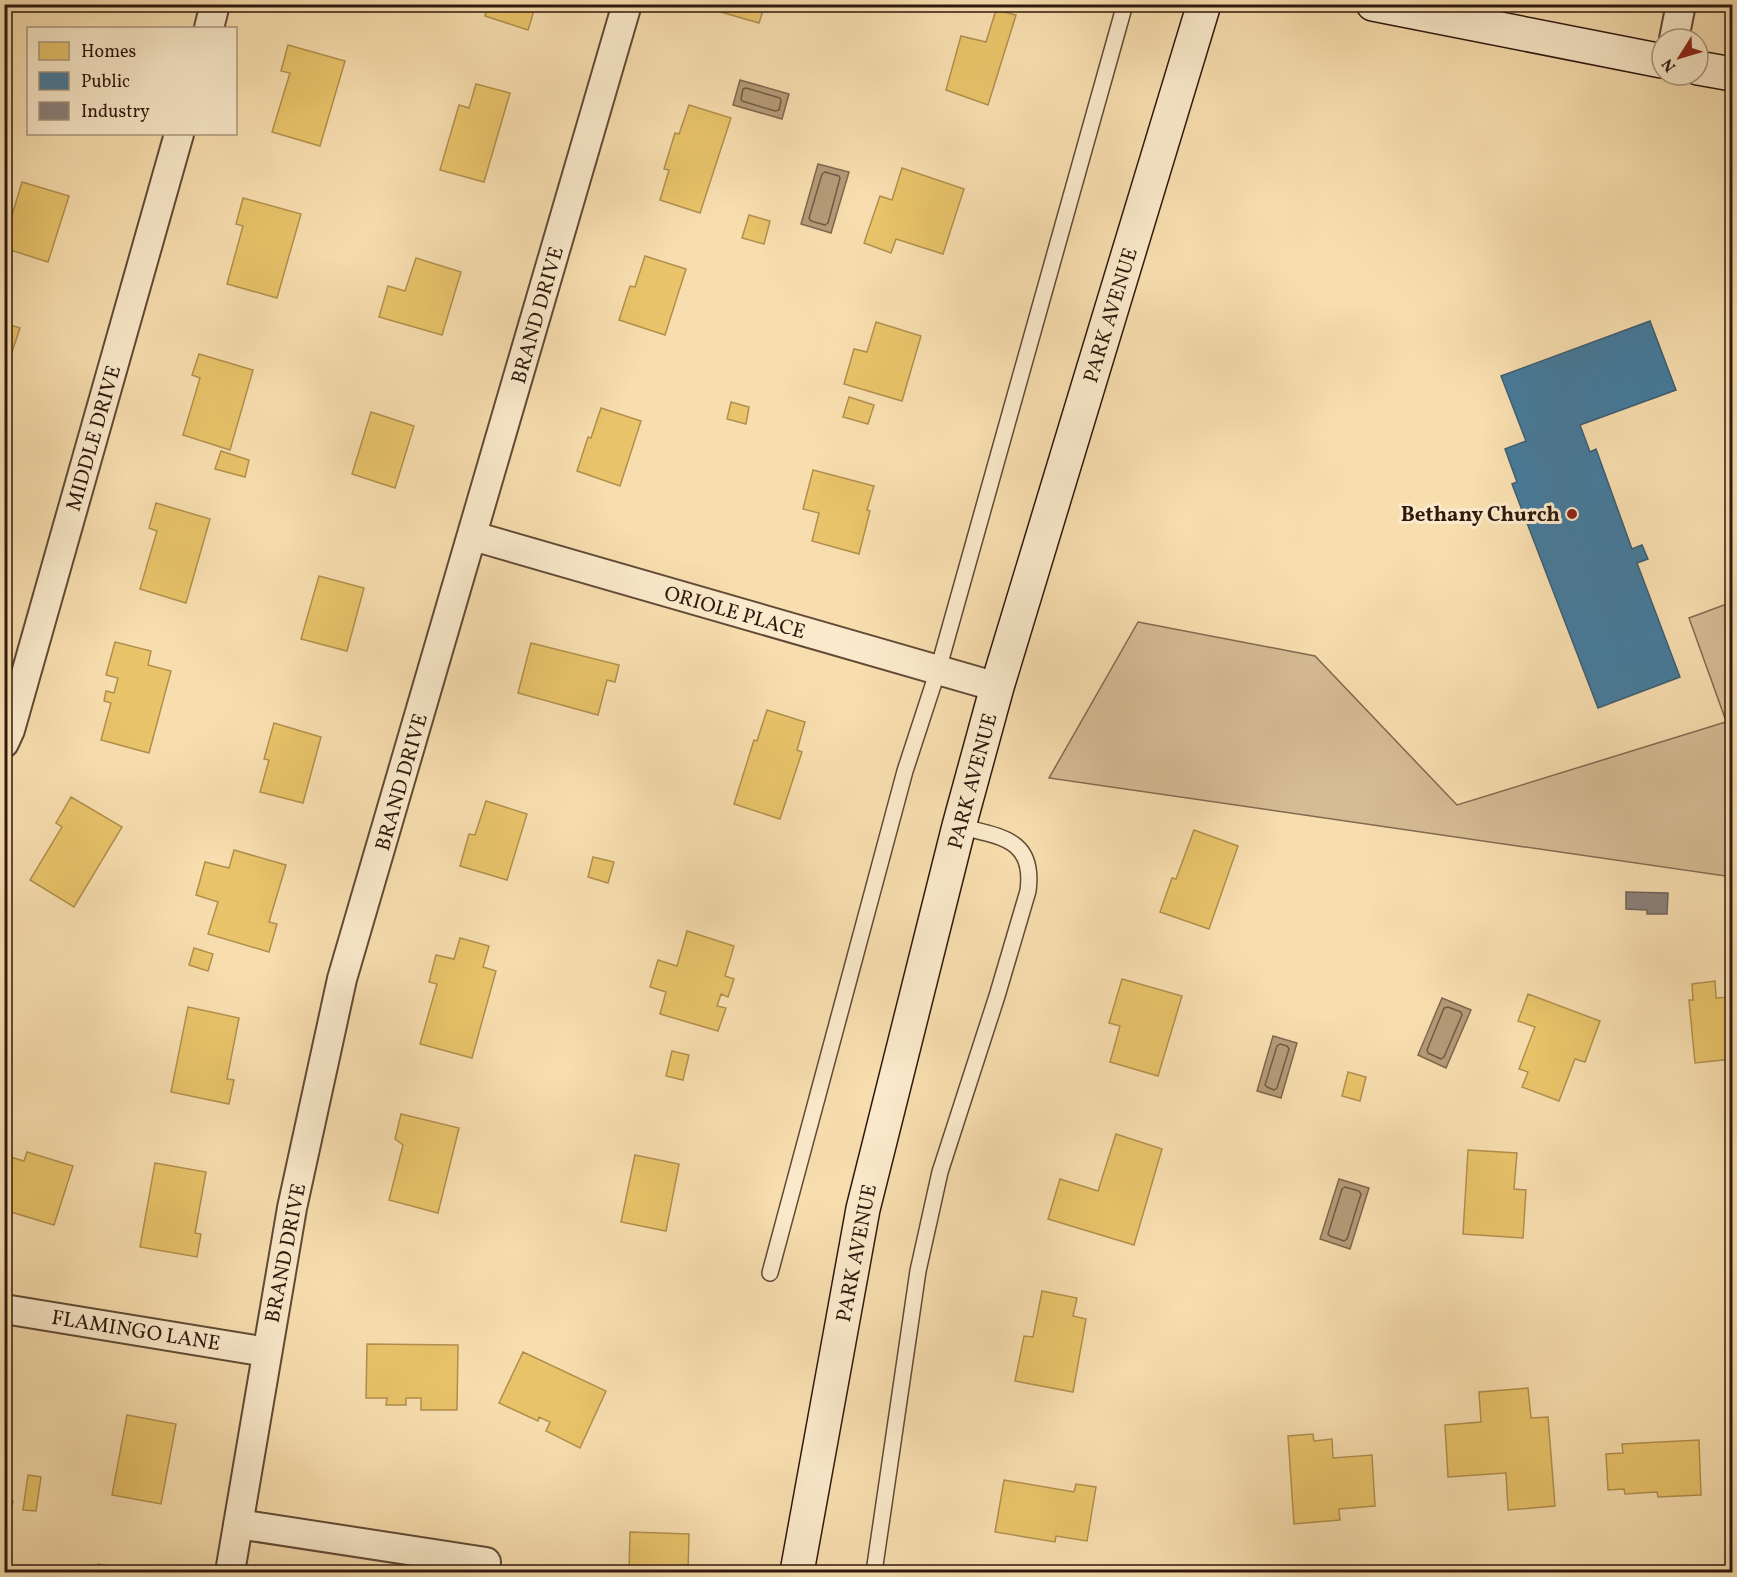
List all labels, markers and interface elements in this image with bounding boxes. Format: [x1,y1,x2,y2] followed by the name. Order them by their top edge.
[27,27,237,135] legend
[1650,27,1710,87] north arrow
[81,40,136,65] text: Homes
[1657,53,1682,76] text: N
[81,70,130,95] text: Public
[81,100,150,125] text: Industry
[505,243,572,387] street label: BRAND DRIVE
[1077,244,1146,387] street label: PARK AVENUE
[60,362,129,515] street label: MIDDLE DRIVE
[1401,501,1560,530] place label: Bethany Church
[1565,507,1579,521] marker: Bethany Church
[661,579,809,647] street label: ORIOLE PLACE
[369,710,436,854] street label: BRAND DRIVE
[941,710,1006,853] street label: PARK AVENUE
[259,1181,314,1326] street label: BRAND DRIVE
[830,1182,885,1325] street label: PARK AVENUE
[49,1304,222,1359] street label: FLAMINGO LANE

